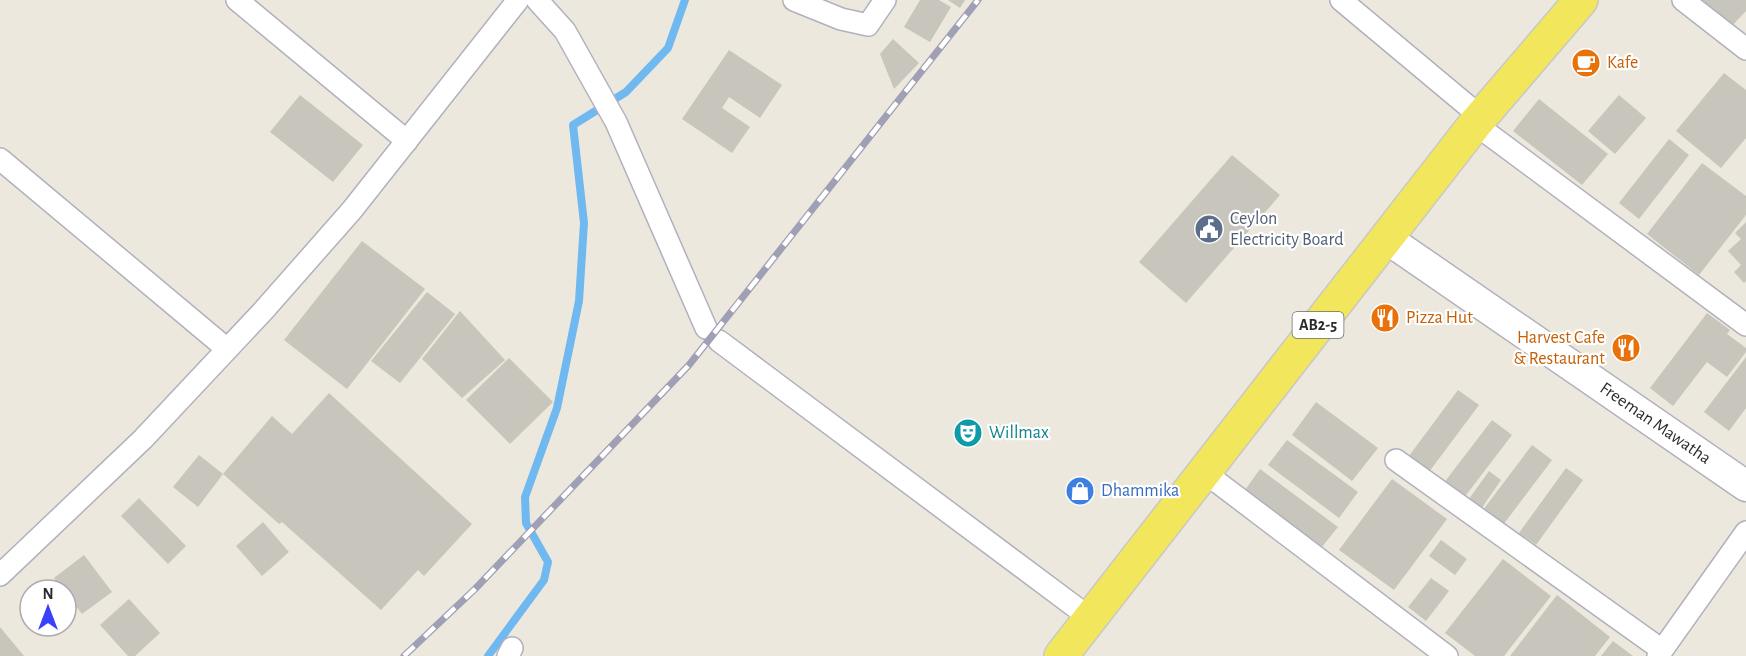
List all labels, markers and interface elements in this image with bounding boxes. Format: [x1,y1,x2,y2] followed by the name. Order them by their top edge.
[1570,47,1602,79] cafe icon: Kafe
[1607,54,1638,72] place label: Kafe
[1230,210,1344,249] place label: Ceylon Electricity Board
[1193,213,1225,245] public building icon: Ceylon Electricity Board
[1369,302,1401,334] restaurant icon: Pizza Hut
[1406,309,1473,327] place label: Pizza Hut
[1292,312,1344,338] road number: AB2-5
[1513,329,1605,368] place label: Harvest Cafe & Restaurant
[1610,332,1642,364] restaurant icon: Harvest Cafe & Restaurant
[1597,379,1714,468] street label: Freeman Mawatha
[952,417,984,449] theatre icon: Willmax
[989,424,1049,442] place label: Willmax
[1064,475,1096,507] shop icon: Dhammika
[1101,482,1179,500] place label: Dhammika
[18,578,78,638] north arrow
[42,586,54,602] text: N

